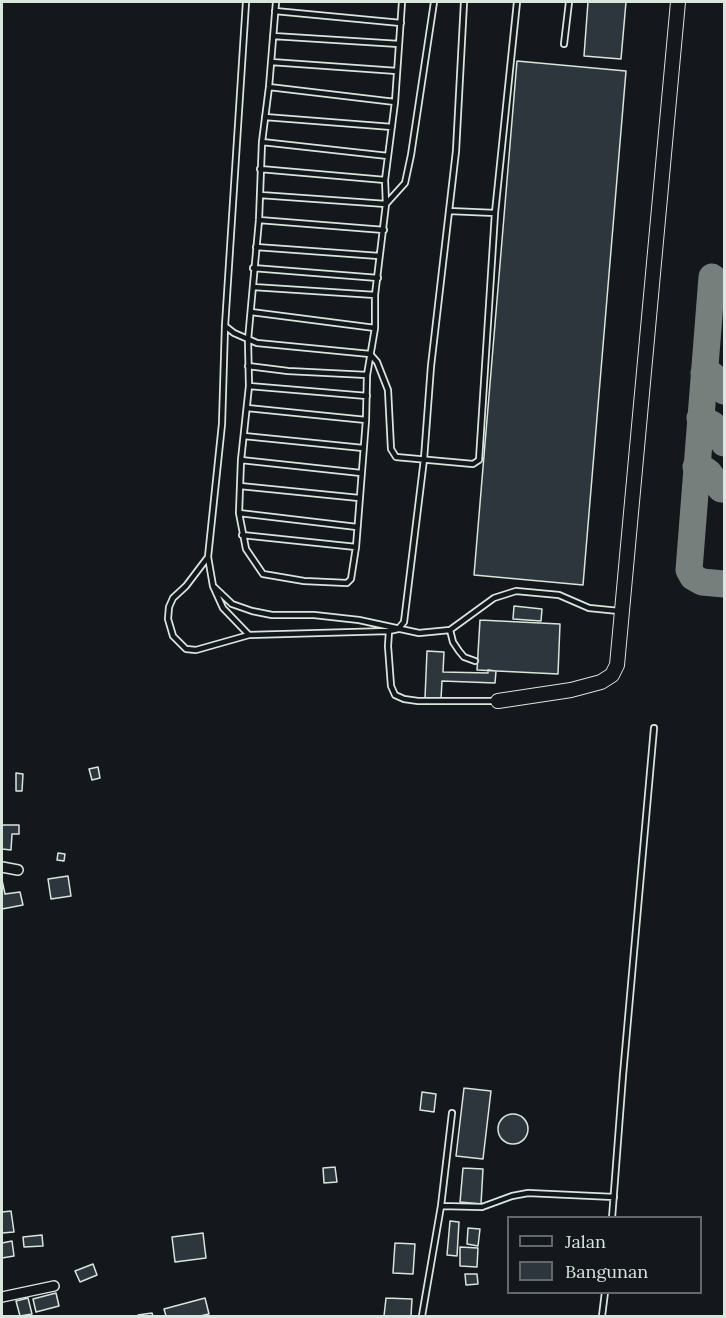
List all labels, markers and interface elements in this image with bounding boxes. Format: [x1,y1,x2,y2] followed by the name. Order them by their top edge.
[507,1216,702,1294] legend
[565,1230,606,1253] text: Jalan
[565,1260,648,1283] text: Bangunan

